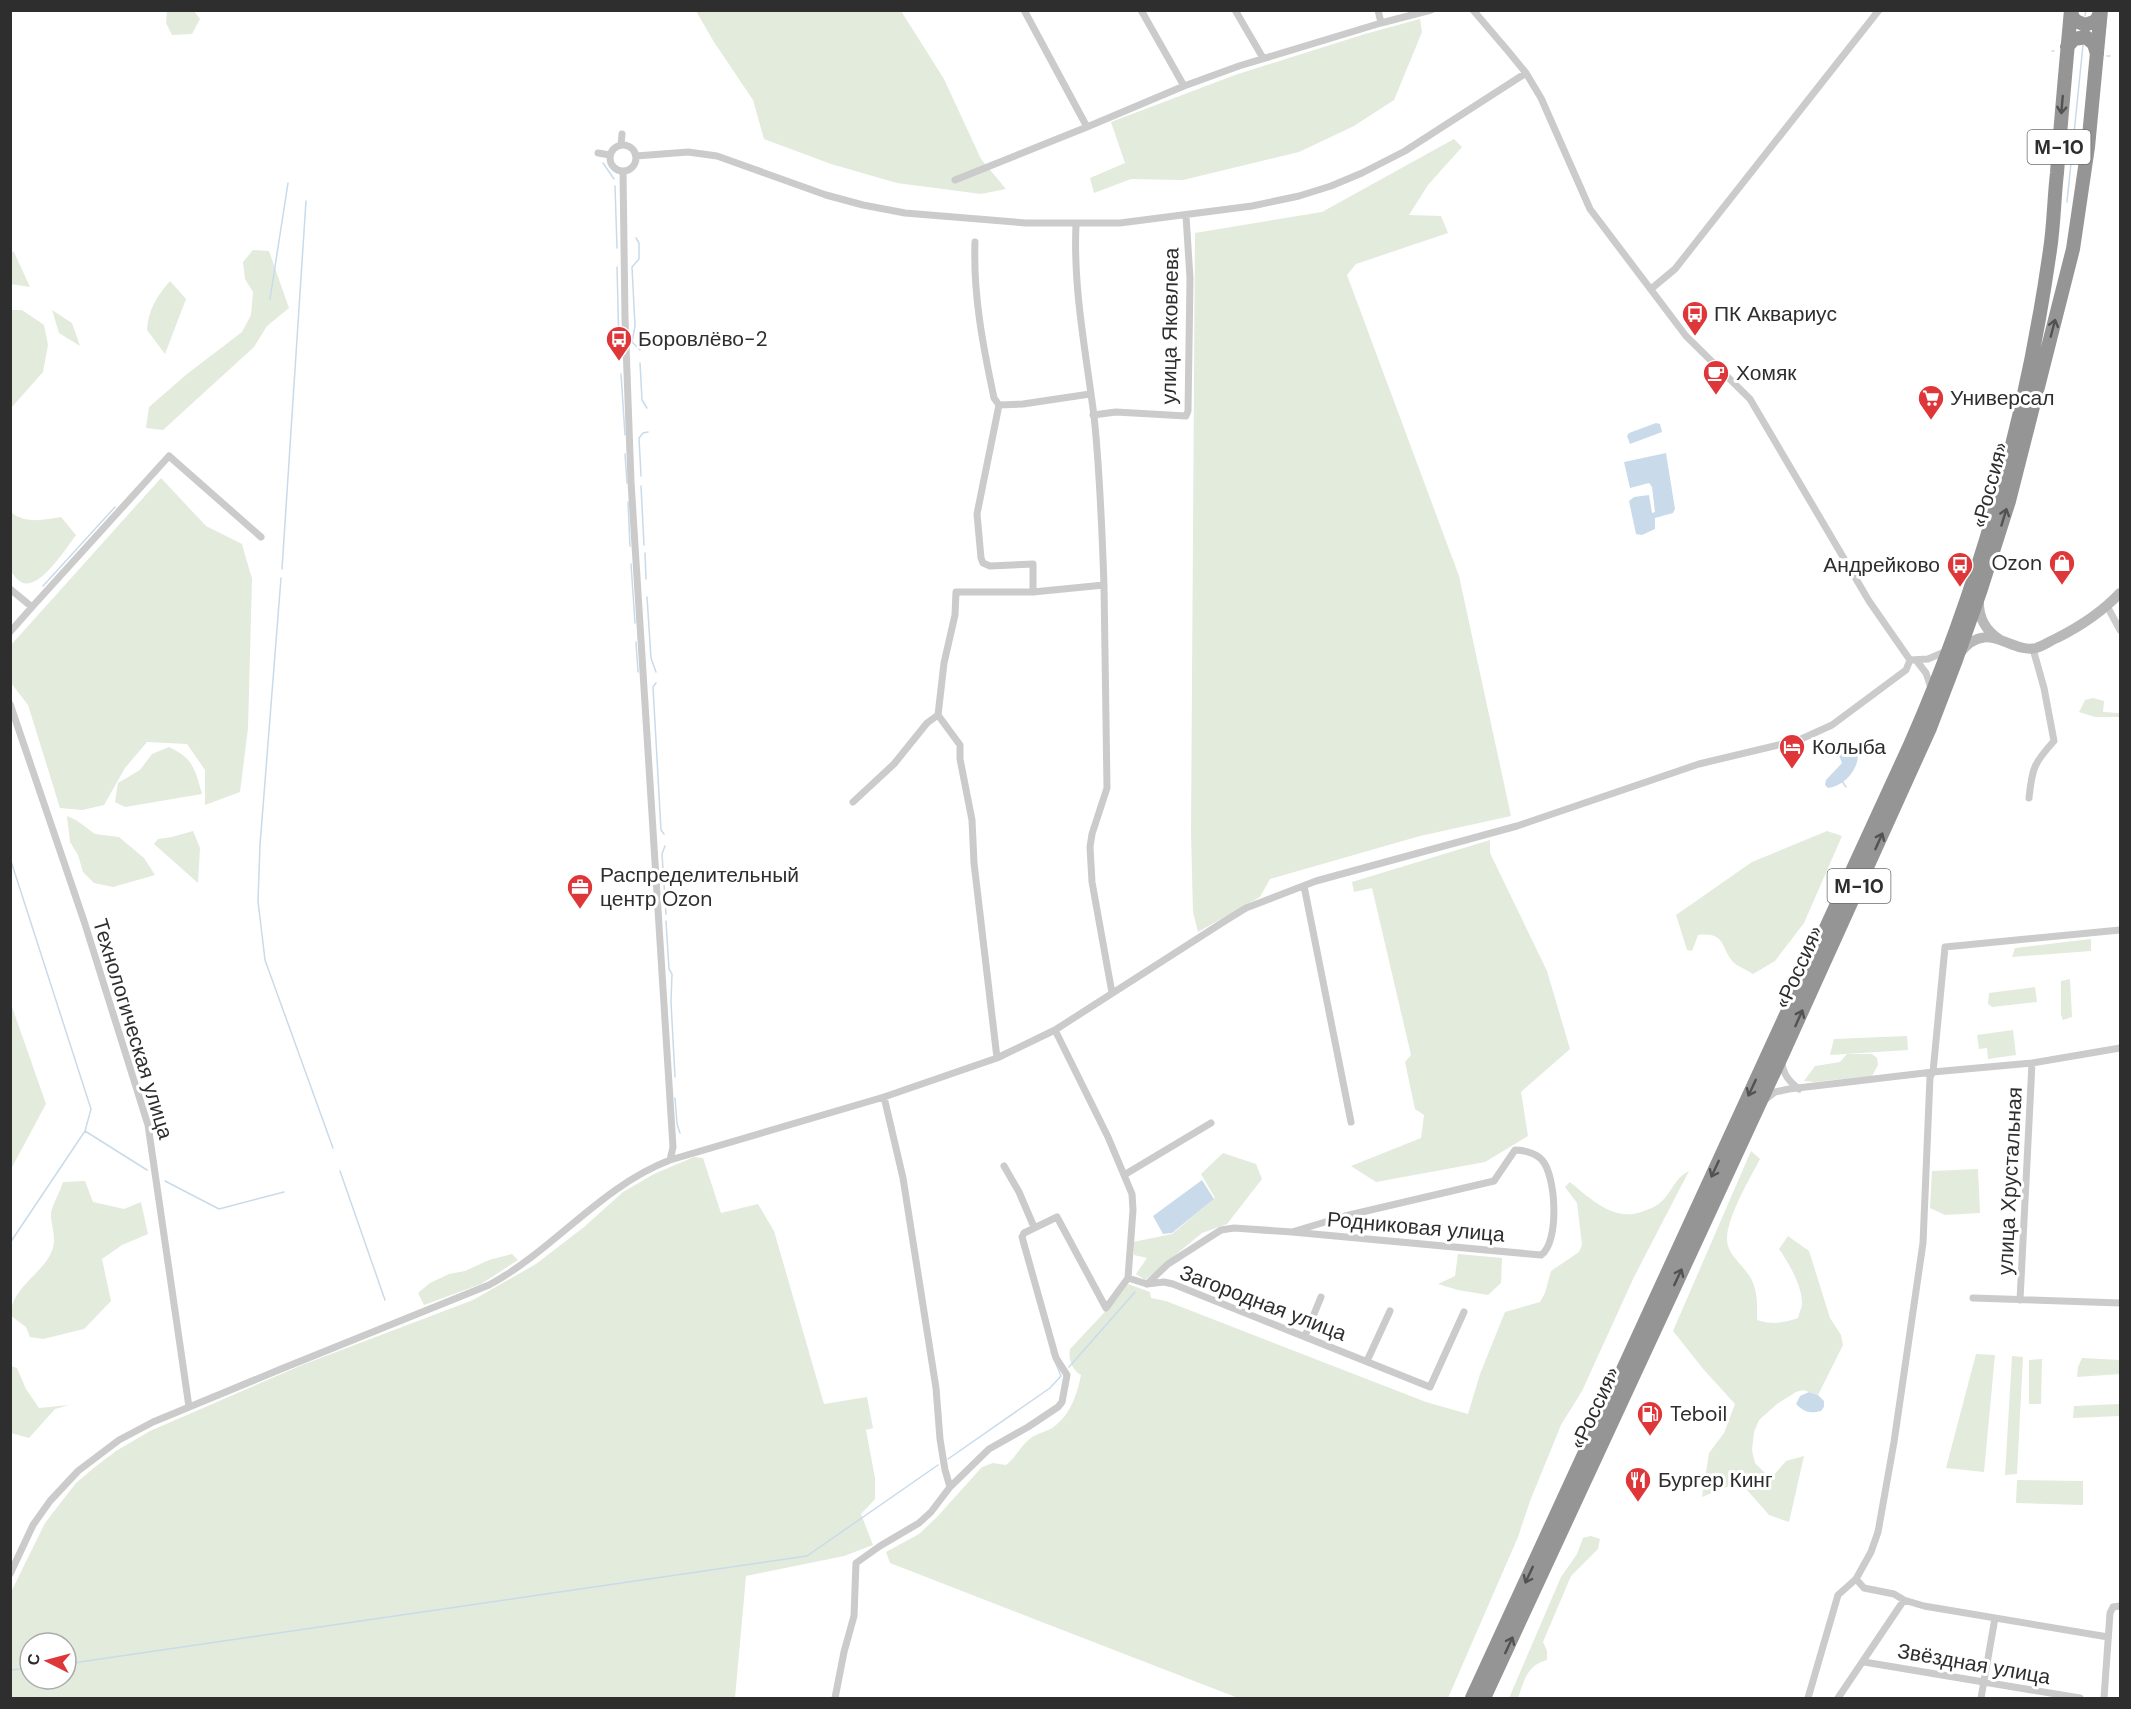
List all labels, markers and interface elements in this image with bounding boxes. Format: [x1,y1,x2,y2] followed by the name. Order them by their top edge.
[2056,95,2067,115] one-way arrow
[2028,130,2090,164] road number: М-10
[1155,247,1185,405] street label: улица Яковлева
[1680,299,1710,337] bus stop icon: ПК Аквариус
[1714,300,1837,328] place label: ПК Аквариус
[2048,319,2060,338] one-way arrow
[604,324,634,362] bus stop icon: Боровлёво-2
[638,325,767,353] place label: Боровлёво-2
[1701,358,1731,396] cafe icon: Хомяк
[1736,359,1797,387] place label: Хомяк
[1916,383,1946,421] supermarket icon: Универсал
[1950,384,2054,412] place label: Универсал
[1965,439,2015,531] street label: «Россия»
[1999,508,2010,527] one-way arrow
[2047,548,2077,586] shop icon: Ozon
[1992,549,2042,577] place label: Ozon
[1945,550,1975,588] bus stop icon: Андрейково
[1823,551,1940,579] place label: Андрейково
[1777,732,1807,770] hotel icon: Колыба
[1812,733,1886,761] place label: Колыба
[1874,832,1885,850] one-way arrow
[600,861,799,913] place label: Распределительный центр Ozon
[1828,869,1890,903] road number: М-10
[565,872,595,910] office icon: Распределительный центр Ozon
[86,915,180,1143] street label: Технологическая улица
[1768,921,1830,1013] street label: «Россия»
[1793,1010,1805,1028] one-way arrow
[1746,1079,1758,1097] one-way arrow
[1991,1086,2029,1276] street label: улица Хрустальная
[1709,1159,1721,1177] one-way arrow
[1326,1205,1506,1249] street label: Родниковая улица
[1176,1258,1351,1348] street label: Загородная улица
[1672,1269,1684,1287] one-way arrow
[1564,1362,1626,1454] street label: «Россия»
[1635,1399,1665,1437] fuel station icon: Teboil
[1670,1400,1727,1428] place label: Teboil
[1623,1465,1653,1503] restaurant icon: Бургер Кинг
[1658,1466,1773,1494] place label: Бургер Кинг
[1522,1566,1533,1584] one-way arrow
[18,1631,78,1691] north arrow
[1503,1637,1515,1655] one-way arrow
[1895,1637,2053,1691] street label: Звёздная улица
[23,1652,45,1666] text: С

